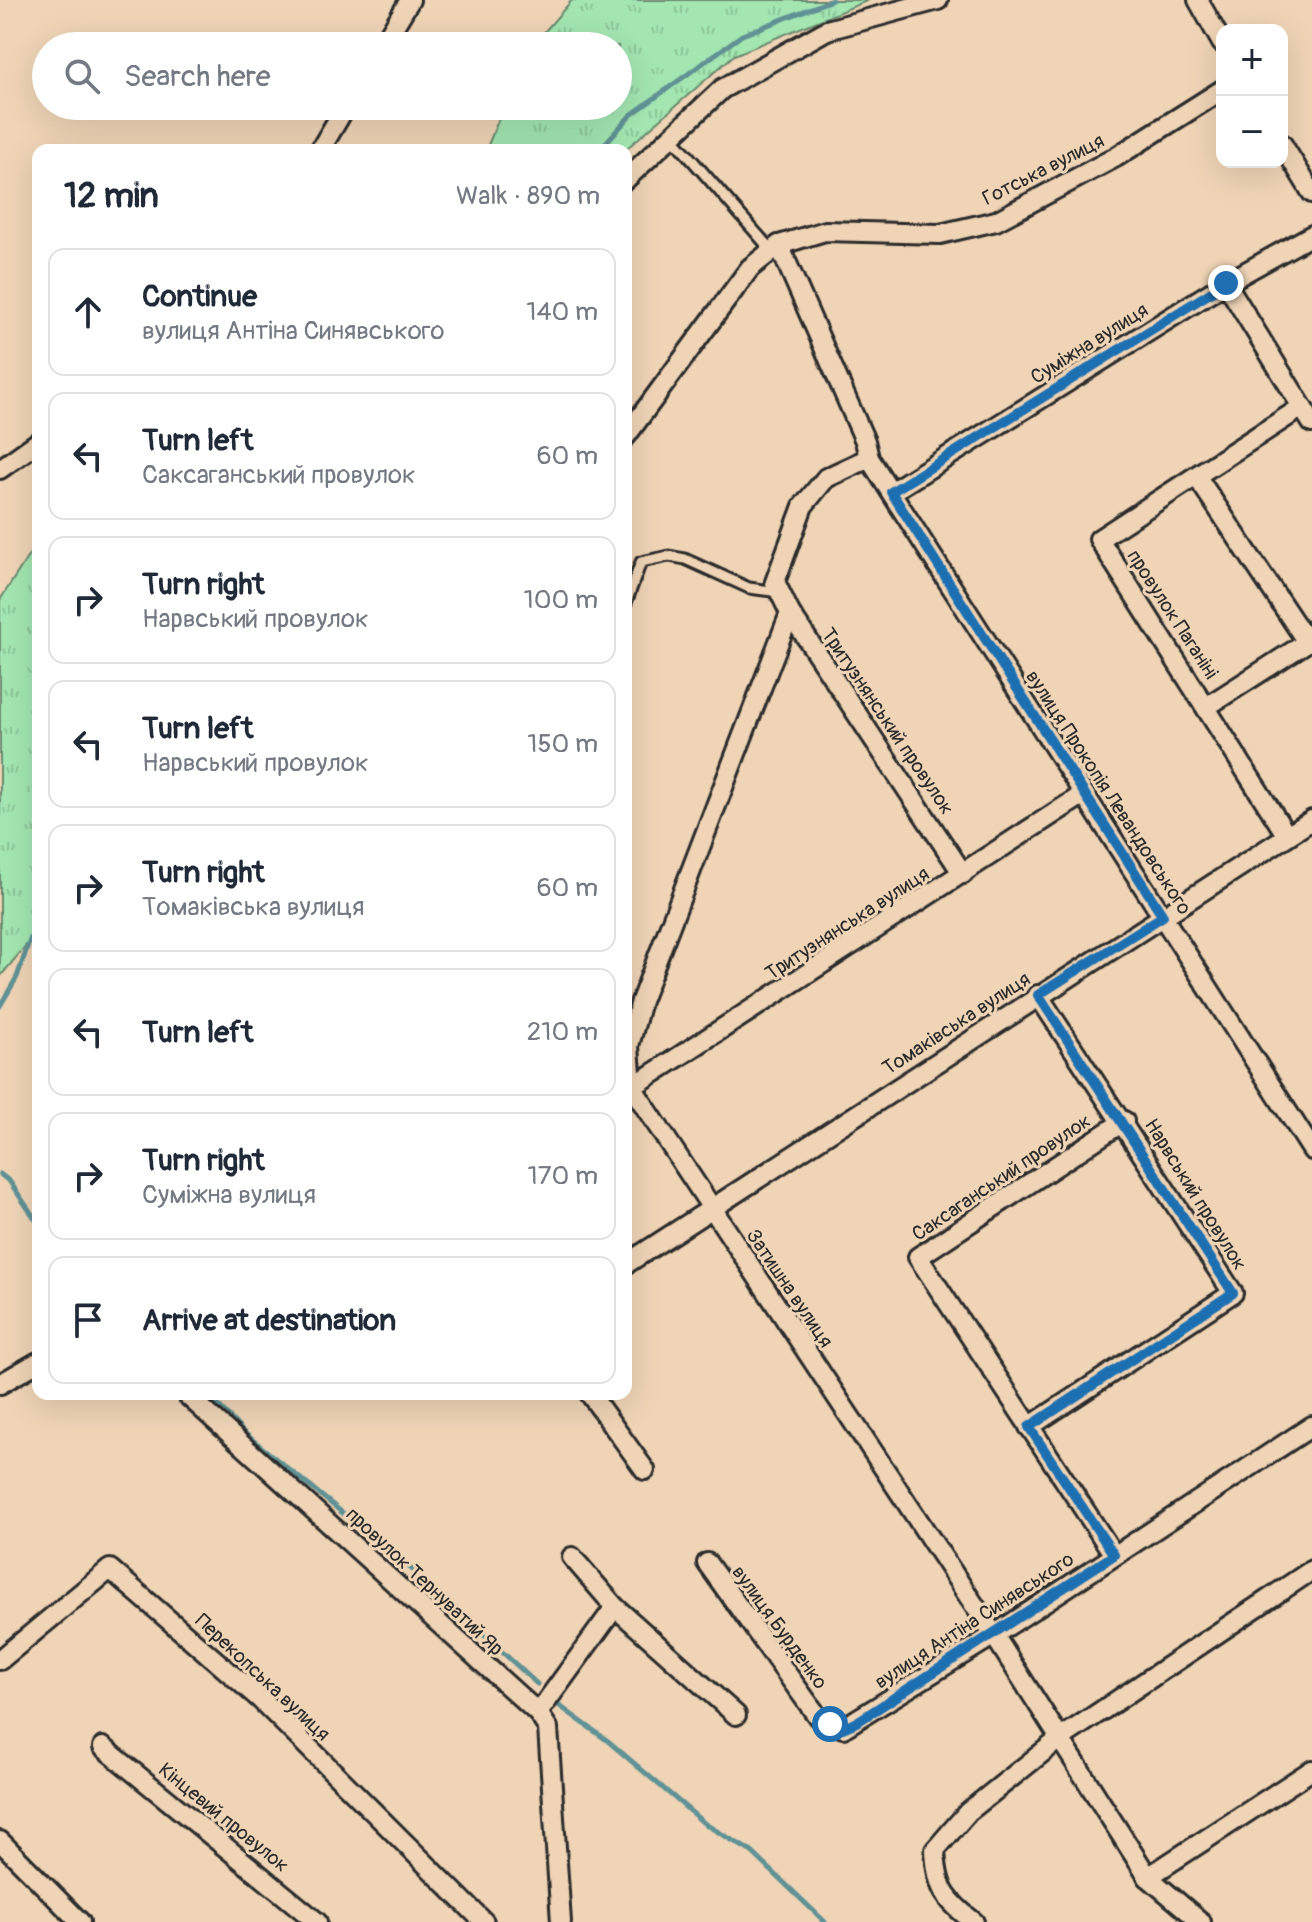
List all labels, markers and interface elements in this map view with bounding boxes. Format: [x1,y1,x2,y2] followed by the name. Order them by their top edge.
[1216,24,1288,168] map controls
[1216,24,1288,96] button: +
[32,32,632,120] search box
[60,54,104,98] icon: search
[124,58,271,95] text: Search here
[1216,96,1288,168] button: −
[978,128,1108,211] street label: Готська вулиця
[64,175,159,218] text: 12 min
[456,180,600,212] text: Walk · 890 m
[1208,265,1244,301] route end
[142,278,257,315] text: Continue
[66,290,110,334] icon: ahead
[526,296,598,328] text: 140 m
[1026,297,1153,389] street label: Суміжна вулиця
[142,315,444,347] text: вулиця Антіна Синявського
[142,422,253,459] text: Turn left
[66,434,110,478] icon: left
[536,440,598,472] text: 60 m
[142,459,415,491] text: Саксаганський провулок
[1121,545,1224,684] street label: провулок Паганіні
[142,566,265,603] text: Turn right
[66,578,110,622] icon: right
[524,584,598,616] text: 100 m
[142,603,368,635] text: Нарвський провулок
[816,623,959,819] street label: Тритузнянський провулок
[1020,665,1197,919] street label: вулиця Прокопія Левандовського
[142,710,253,747] text: Turn left
[66,722,110,766] icon: left
[527,728,598,760] text: 150 m
[142,747,368,779] text: Нарвський провулок
[142,854,265,891] text: Turn right
[761,861,934,986] street label: Тритузнянська вулиця
[66,866,110,910] icon: right
[536,872,598,904] text: 60 m
[142,891,364,923] text: Томаківська вулиця
[878,966,1035,1080] street label: Томаківська вулиця
[66,1010,110,1054] icon: left
[142,1014,253,1051] text: Turn left
[527,1016,598,1048] text: 210 m
[907,1108,1095,1247] street label: Саксаганський провулок
[1139,1114,1252,1275] street label: Нарвський провулок
[142,1142,265,1179] text: Turn right
[66,1154,110,1198] icon: right
[528,1160,598,1192] text: 170 m
[142,1179,316,1211] text: Суміжна вулиця
[741,1224,838,1352] street label: Затишна вулиця
[66,1298,110,1342] icon: arrive
[142,1302,396,1339] text: Arrive at destination
[341,1502,509,1661] street label: провулок Тернуватий Яр
[870,1546,1079,1694] street label: вулиця Антіна Синявського
[726,1560,833,1694] street label: вулиця Бурденко
[190,1608,335,1746] street label: Перекопська вулиця
[812,1706,848,1742] route start
[153,1757,294,1878] street label: Кінцевий провулок

